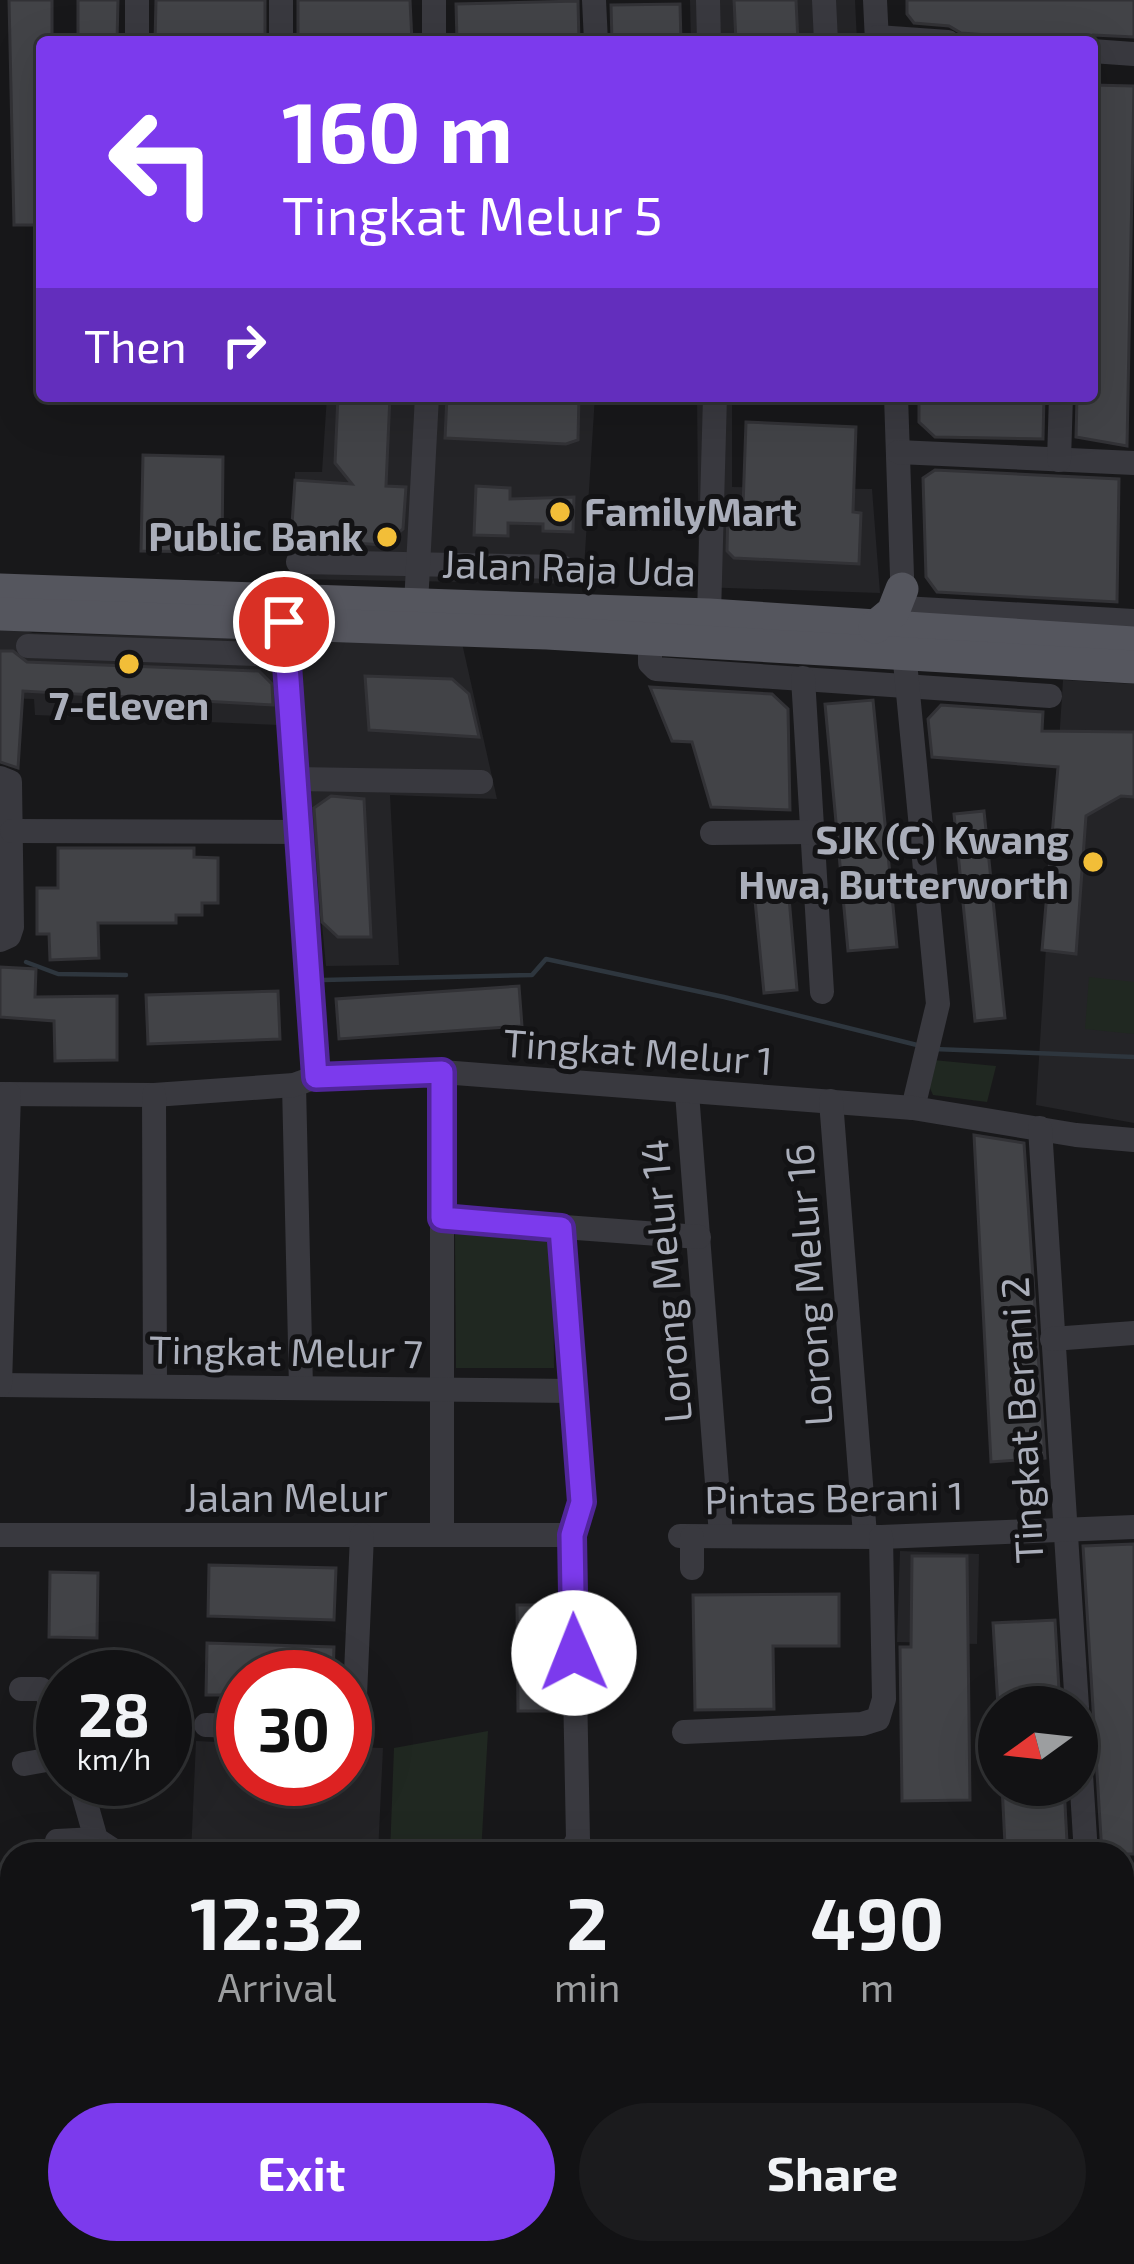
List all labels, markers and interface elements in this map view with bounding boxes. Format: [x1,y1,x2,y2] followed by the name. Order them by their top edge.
[282,79,513,180] text: 160 m
[84,84,240,240] icon: left
[282,181,663,246] text: Tingkat Melur 5
[211,312,277,378] icon: right
[84,318,187,372] text: Then
[584,487,797,535] place label: FamilyMart
[547,499,573,525] marker: FamilyMart
[148,512,363,559] place label: Public Bank
[374,524,400,550] marker: Public Bank
[441,539,697,594] street label: Jalan Raja Uda
[233,571,335,673] pin
[251,589,317,655] icon: arrive
[116,651,142,677] marker: 7-Eleven
[49,681,209,728] place label: 7-Eleven
[738,815,1069,907] place label: SJK (C) Kwang Hwa, Butterworth
[1080,849,1106,875] marker: SJK (C) Kwang Hwa, Butterworth
[502,1018,774,1083] street label: Tingkat Melur 1
[629,1137,700,1425] street label: Lorong Melur 14
[774,1142,841,1428] street label: Lorong Melur 16
[990,1276,1051,1564] street label: Tingkat Berani 2
[149,1325,423,1376] street label: Tingkat Melur 7
[704,1471,964,1522] street label: Pintas Berani 1
[184,1473,388,1520] street label: Jalan Melur
[511,1590,637,1716] position arrow
[216,1650,372,1806] speed limit sign: 30
[78,1677,150,1749] text: 28
[978,1686,1098,1806] north arrow
[978,1686,1098,1806] map controls
[77,1740,151,1776] text: km/h
[190,1878,364,1964] text: 12:32
[566,1878,608,1964] text: 2
[810,1878,944,1964] text: 490
[218,1963,336,2010] text: Arrival
[554,1963,620,2010] text: min
[860,1963,894,2010] text: m
[48,2103,555,2241] button: Exit
[579,2103,1086,2241] button: Share

